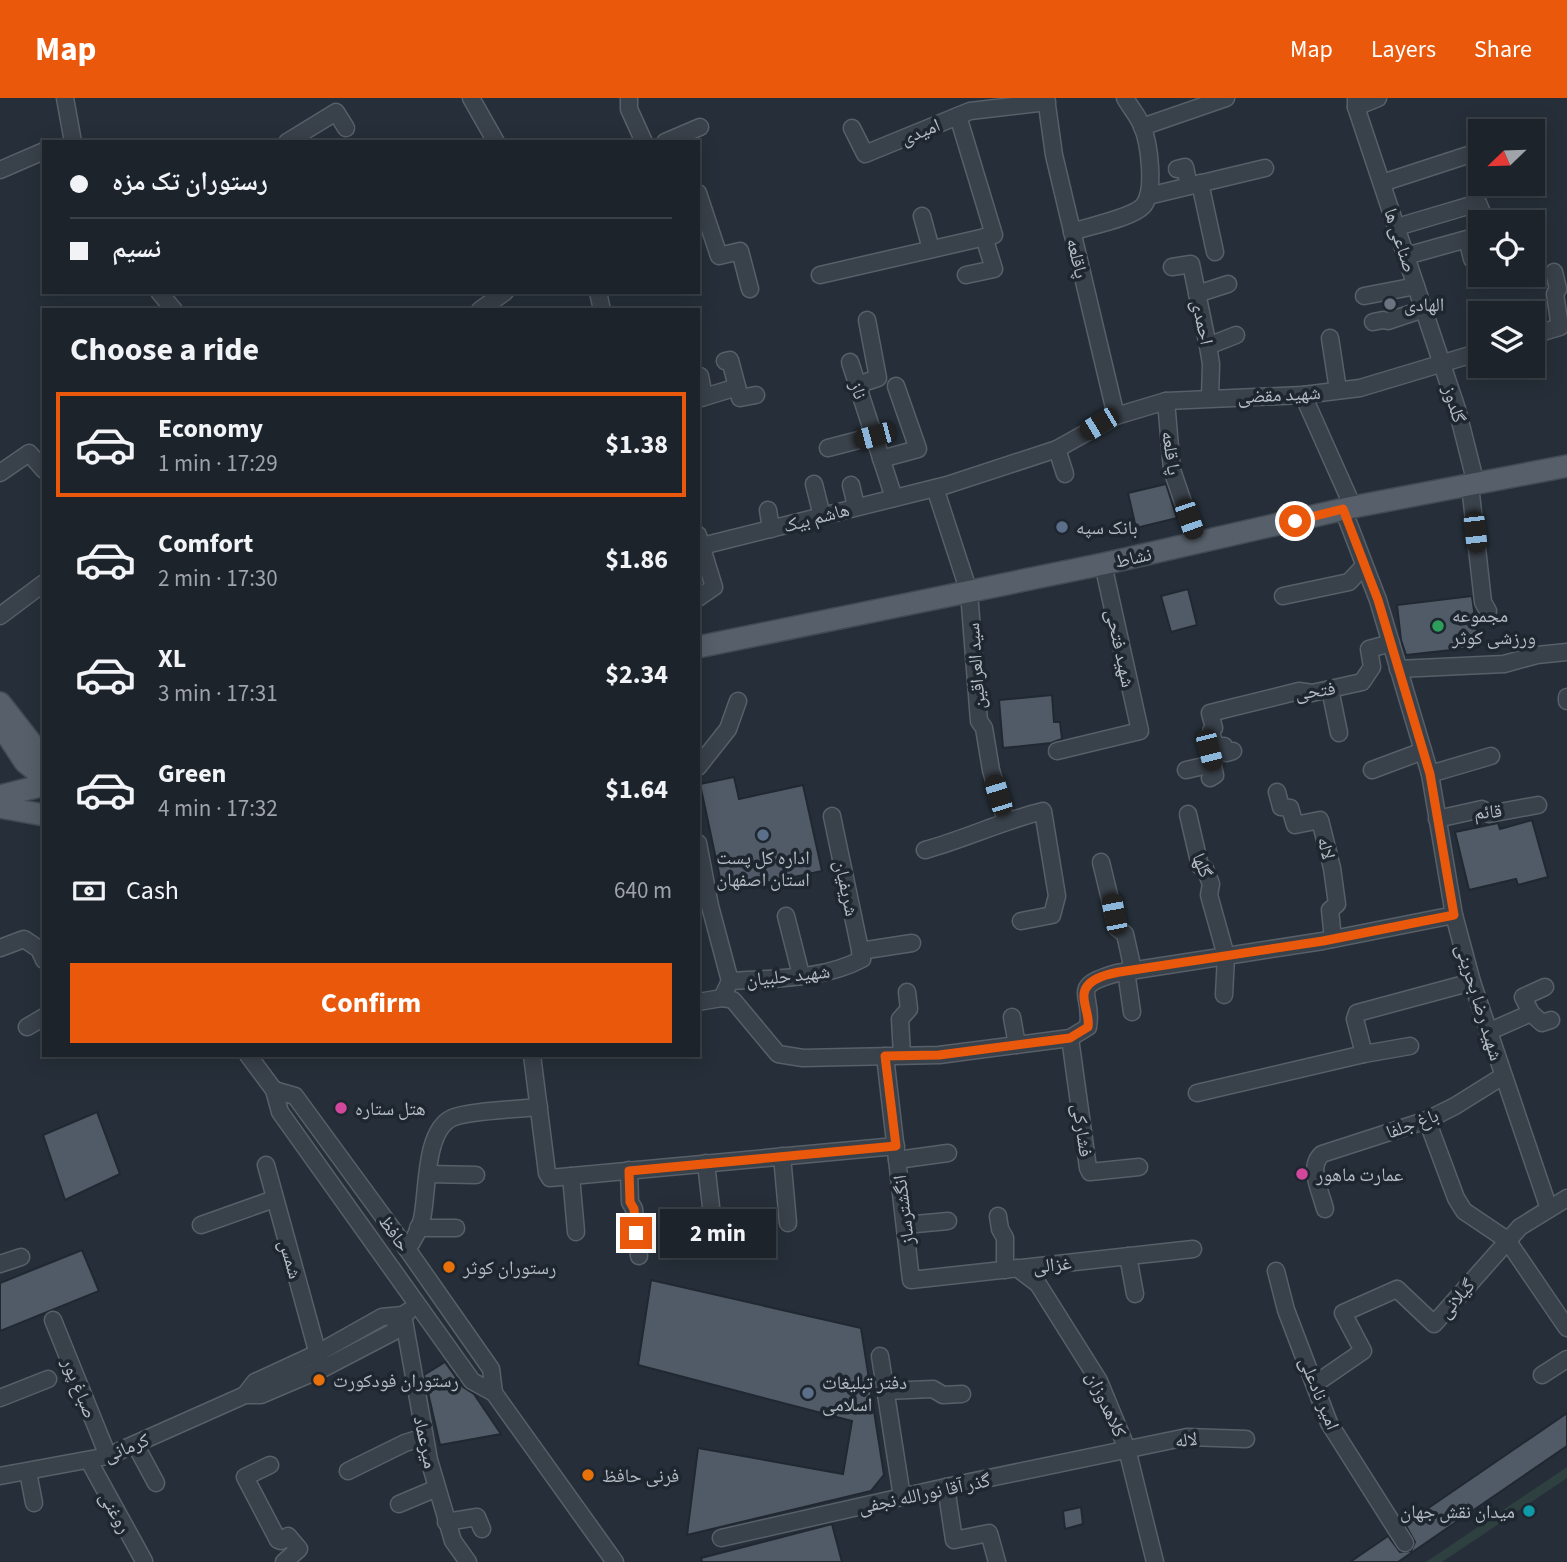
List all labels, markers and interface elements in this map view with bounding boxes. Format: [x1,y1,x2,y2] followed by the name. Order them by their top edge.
[35,26,96,73] text: Map
[1290,32,1333,67] text: Map
[1371,32,1436,67] text: Layers
[1474,32,1532,67] text: Share
[897,112,945,153] street label: امیدی
[1468,119,1545,196] north arrow
[1468,119,1545,378] map controls
[112,163,268,200] text: رستوران تک مزه
[1377,205,1423,276] street label: صناعی ها
[1468,210,1545,287] button: locate
[112,230,161,267] text: نسیم
[1059,236,1094,281] street label: پاقلعه
[1404,292,1444,319] place label: الهادی
[1382,296,1398,312] marker: الهادی
[1184,297,1219,347] street label: احمدی
[1468,301,1545,378] button: layers
[70,327,259,373] text: Choose a ride
[842,377,873,403] street label: ناز
[1237,380,1321,411] street label: شهید مقضی
[1435,381,1472,427] street label: گلدوز
[1076,404,1123,444] car
[158,410,263,447] text: Economy
[74,413,137,476] icon: car
[851,420,898,452] car
[605,426,668,463] text: $1.38
[1154,429,1187,477] street label: پا قلعه
[158,447,278,480] text: 1 min · 17:29
[1173,496,1206,542] car
[780,497,853,540] street label: هاشم بیک
[1279,505,1311,537] route start
[1463,510,1488,554] car
[1076,515,1138,542] place label: بانک سپه
[1054,519,1070,535] marker: بانک سپه
[158,525,253,562] text: Comfort
[74,528,137,591] icon: car
[605,541,668,578] text: $1.86
[1112,541,1155,576] street label: نشاط
[158,562,278,595] text: 2 min · 17:30
[1451,603,1536,652] place label: مجموعه ورزشی کوثر
[1098,606,1141,690] street label: شهید فتحی
[1430,618,1446,634] marker: مجموعه ورزشی کوثر
[960,622,993,710] street label: سید العراقین
[158,640,186,677] text: XL
[74,643,137,706] icon: car
[605,656,668,693] text: $2.34
[1293,675,1337,708] street label: فتحی
[158,677,278,710] text: 3 min · 17:31
[1194,727,1225,773] car
[158,755,226,792] text: Green
[74,758,137,821] icon: car
[605,771,668,808] text: $1.64
[982,772,1015,818] car
[158,792,278,825] text: 4 min · 17:32
[1473,798,1503,827] street label: قائم
[755,827,771,843] marker: اداره کل پست استان اصفهان
[1310,834,1341,863] street label: لاله
[716,845,810,894] place label: اداره کل پست استان اصفهان
[1184,849,1219,882] street label: گلها
[826,858,865,919] street label: شریفیان
[70,872,108,910] icon: cash
[126,872,179,909] text: Cash
[614,874,672,907] text: 640 m
[1100,891,1129,937] car
[1448,941,1509,1064] street label: شهید رضا بحرینی
[745,959,832,994] street label: شهید حلبیان
[70,963,672,1043] button: Confirm
[355,1096,426,1123] place label: هتل ستاره
[333,1100,349,1116] marker: هتل ستاره
[1064,1102,1099,1159] street label: فشارکی
[1382,1102,1443,1146] street label: باغ جلفا
[1315,1162,1404,1189] place label: عمارت ماهور
[1294,1166,1310,1182] marker: عمارت ماهور
[887,1173,922,1247] street label: انگشترساز
[660,1208,776,1258] callout: 2 min
[371,1210,416,1258] street label: حافظ
[620,1217,652,1249] route end
[690,1217,746,1250] text: 2 min
[271,1237,308,1282] street label: شمس
[1031,1250,1073,1281] street label: غزالی
[462,1255,556,1282] place label: رستوران کوثر
[441,1259,457,1275] marker: رستوران کوثر
[1432,1273,1482,1325] street label: گیلانی
[54,1353,103,1423] street label: صباغ پور
[1292,1353,1345,1434] street label: امیر نادعلی
[1079,1367,1133,1442] street label: کلاهدوزان
[333,1368,459,1395] place label: رستوران فودکورت
[822,1370,907,1419] place label: دفتر تبلیغات اسلامی
[311,1372,327,1388] marker: رستوران فودکورت
[800,1385,816,1401] marker: دفتر تبلیغات اسلامی
[406,1413,443,1471] street label: میرعماد
[1174,1426,1198,1455] street label: لاله
[100,1427,154,1470] street label: کرمانی
[602,1463,679,1490] place label: فرنی حافظ
[580,1467,596,1483] marker: فرنی حافظ
[856,1467,993,1522] street label: گذر آقا نورالله نجفی
[92,1487,137,1539] street label: روغنی
[1400,1499,1515,1526] place label: میدان نقش جهان
[1521,1503,1537,1519] marker: میدان نقش جهان

